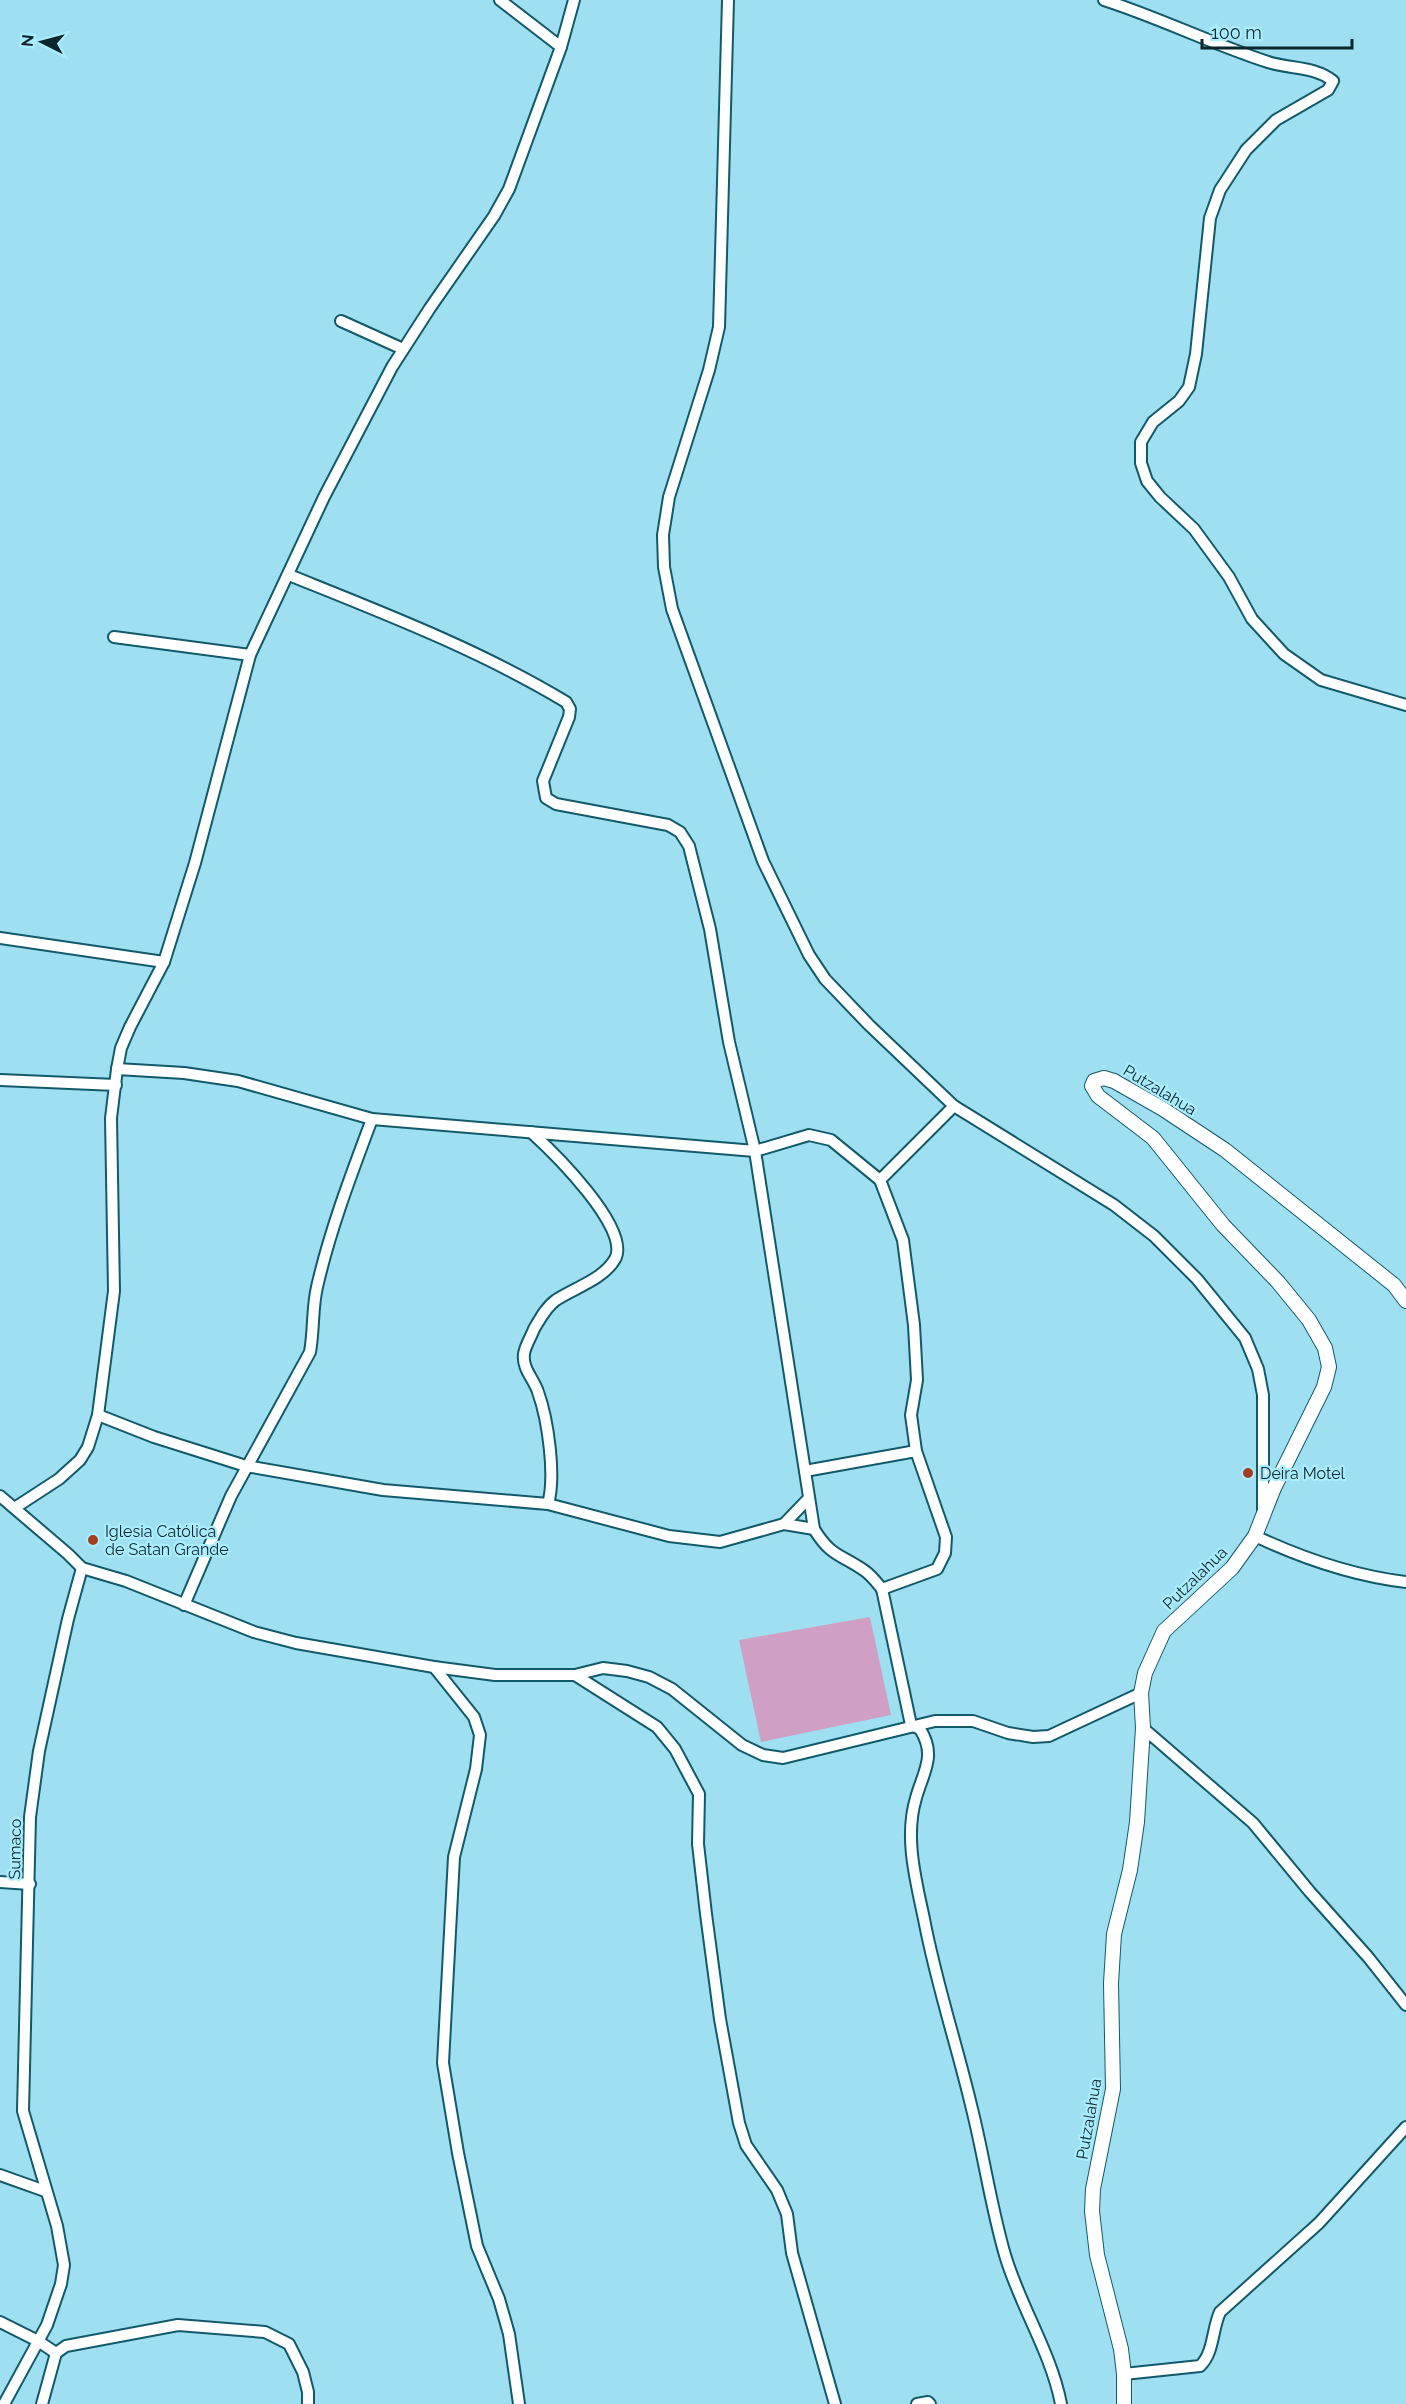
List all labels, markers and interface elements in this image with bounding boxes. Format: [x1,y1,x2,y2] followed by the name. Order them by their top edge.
[12,12,72,72] north arrow
[1202,12,1352,50] scale bar
[1211,22,1262,43] text: 100 m
[17,33,38,48] text: N
[1120,1061,1200,1119] street label: Putzalahua
[1260,1464,1346,1483] place label: Deira Motel
[1241,1466,1255,1480] marker: Deira Motel
[105,1522,229,1559] place label: Iglesia Católica de Satan Grande
[86,1533,100,1547] marker: Iglesia Católica de Satan Grande
[1159,1543,1231,1613] street label: Putzalahua
[5,1818,25,1880] street label: Sumaco
[1073,2077,1105,2161] street label: Putzalahua

